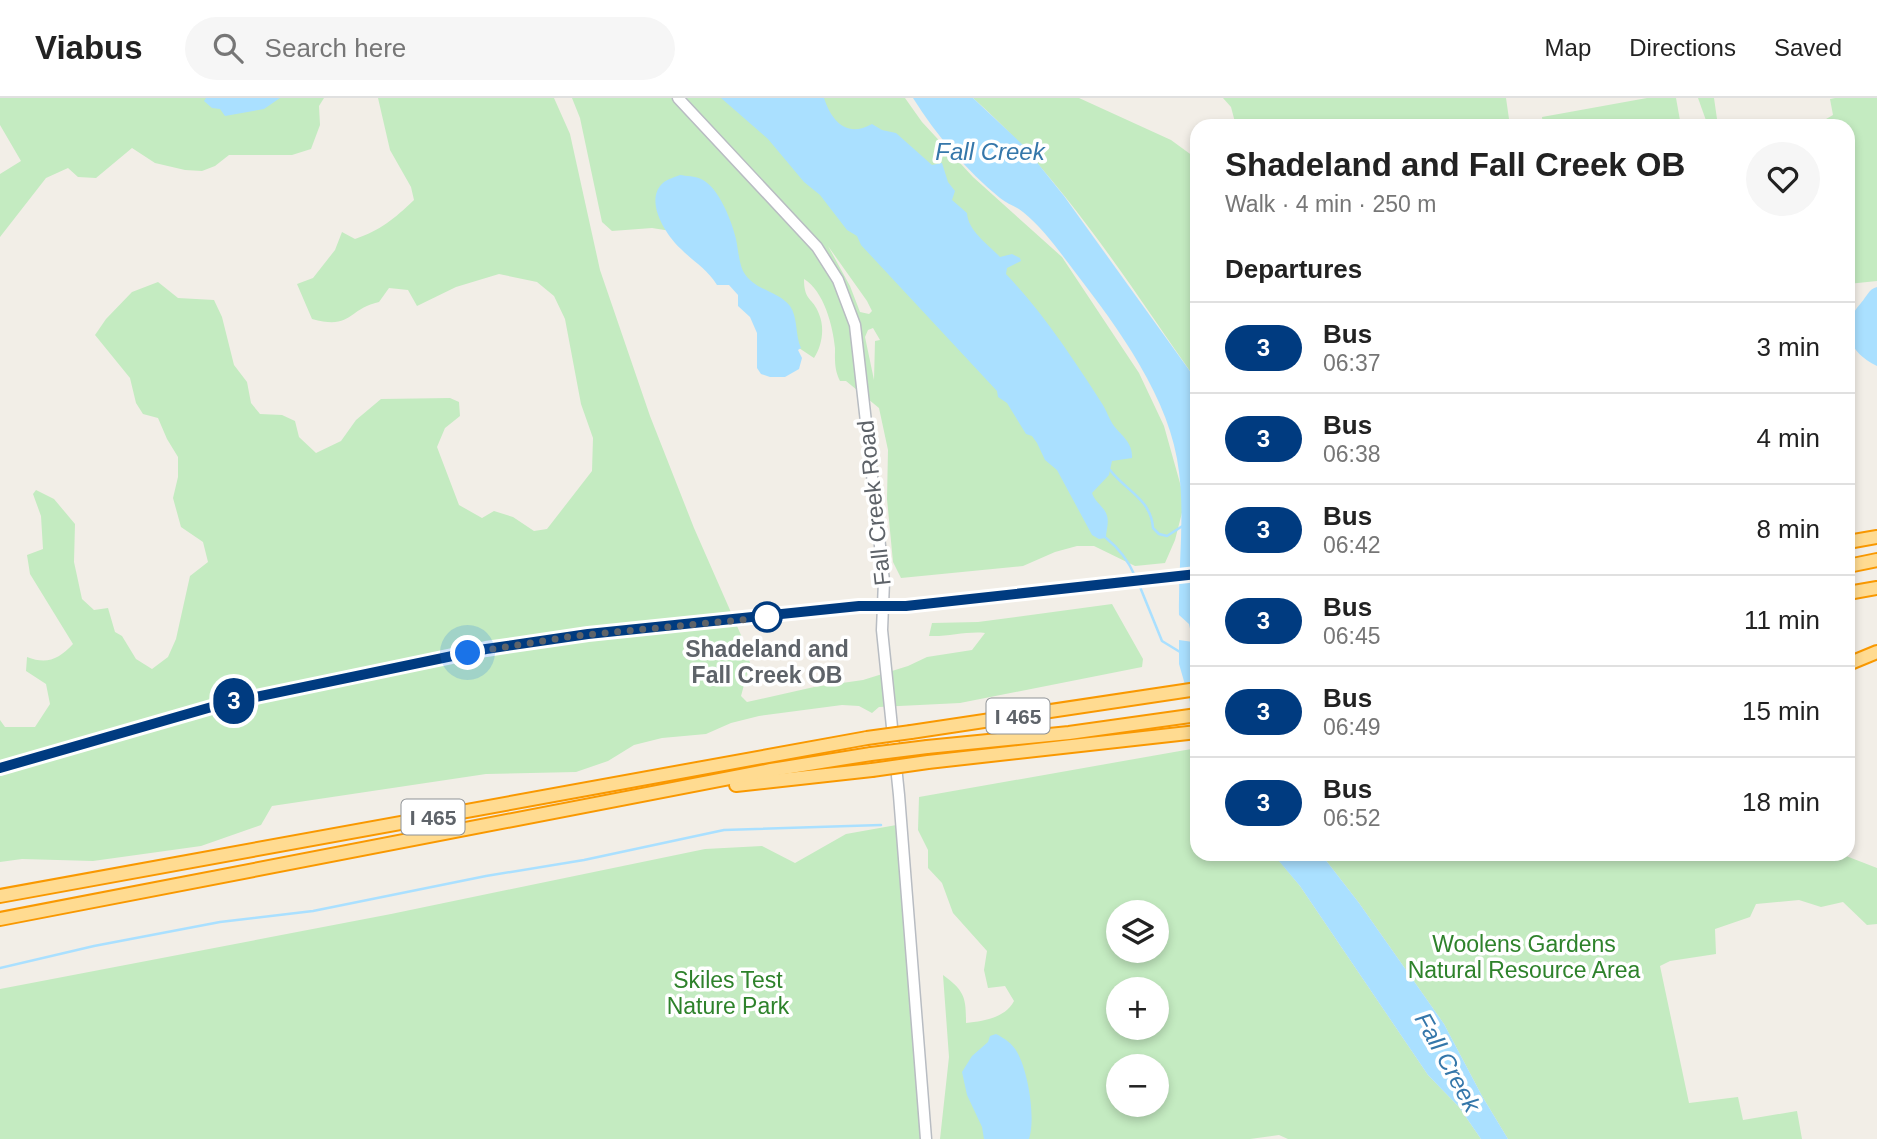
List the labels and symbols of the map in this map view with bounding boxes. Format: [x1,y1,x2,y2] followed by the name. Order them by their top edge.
[935,138,1047,165] water label: Fall Creek
[852,419,896,587] street label: Fall Creek Road
[752,602,782,632] marker: Shadeland and Fall Creek OB
[450,635,485,670] your location
[685,636,849,688] place label: Shadeland and Fall Creek OB
[211,678,257,724] line badge: 3
[986,698,1050,734] road number: I 465
[402,800,464,834] road number: I 465
[1408,931,1641,983] park label: Woolens Gardens Natural Resource Area
[667,967,790,1019] park label: Skiles Test Nature Park
[1410,1008,1487,1118] water label: Fall Creek

